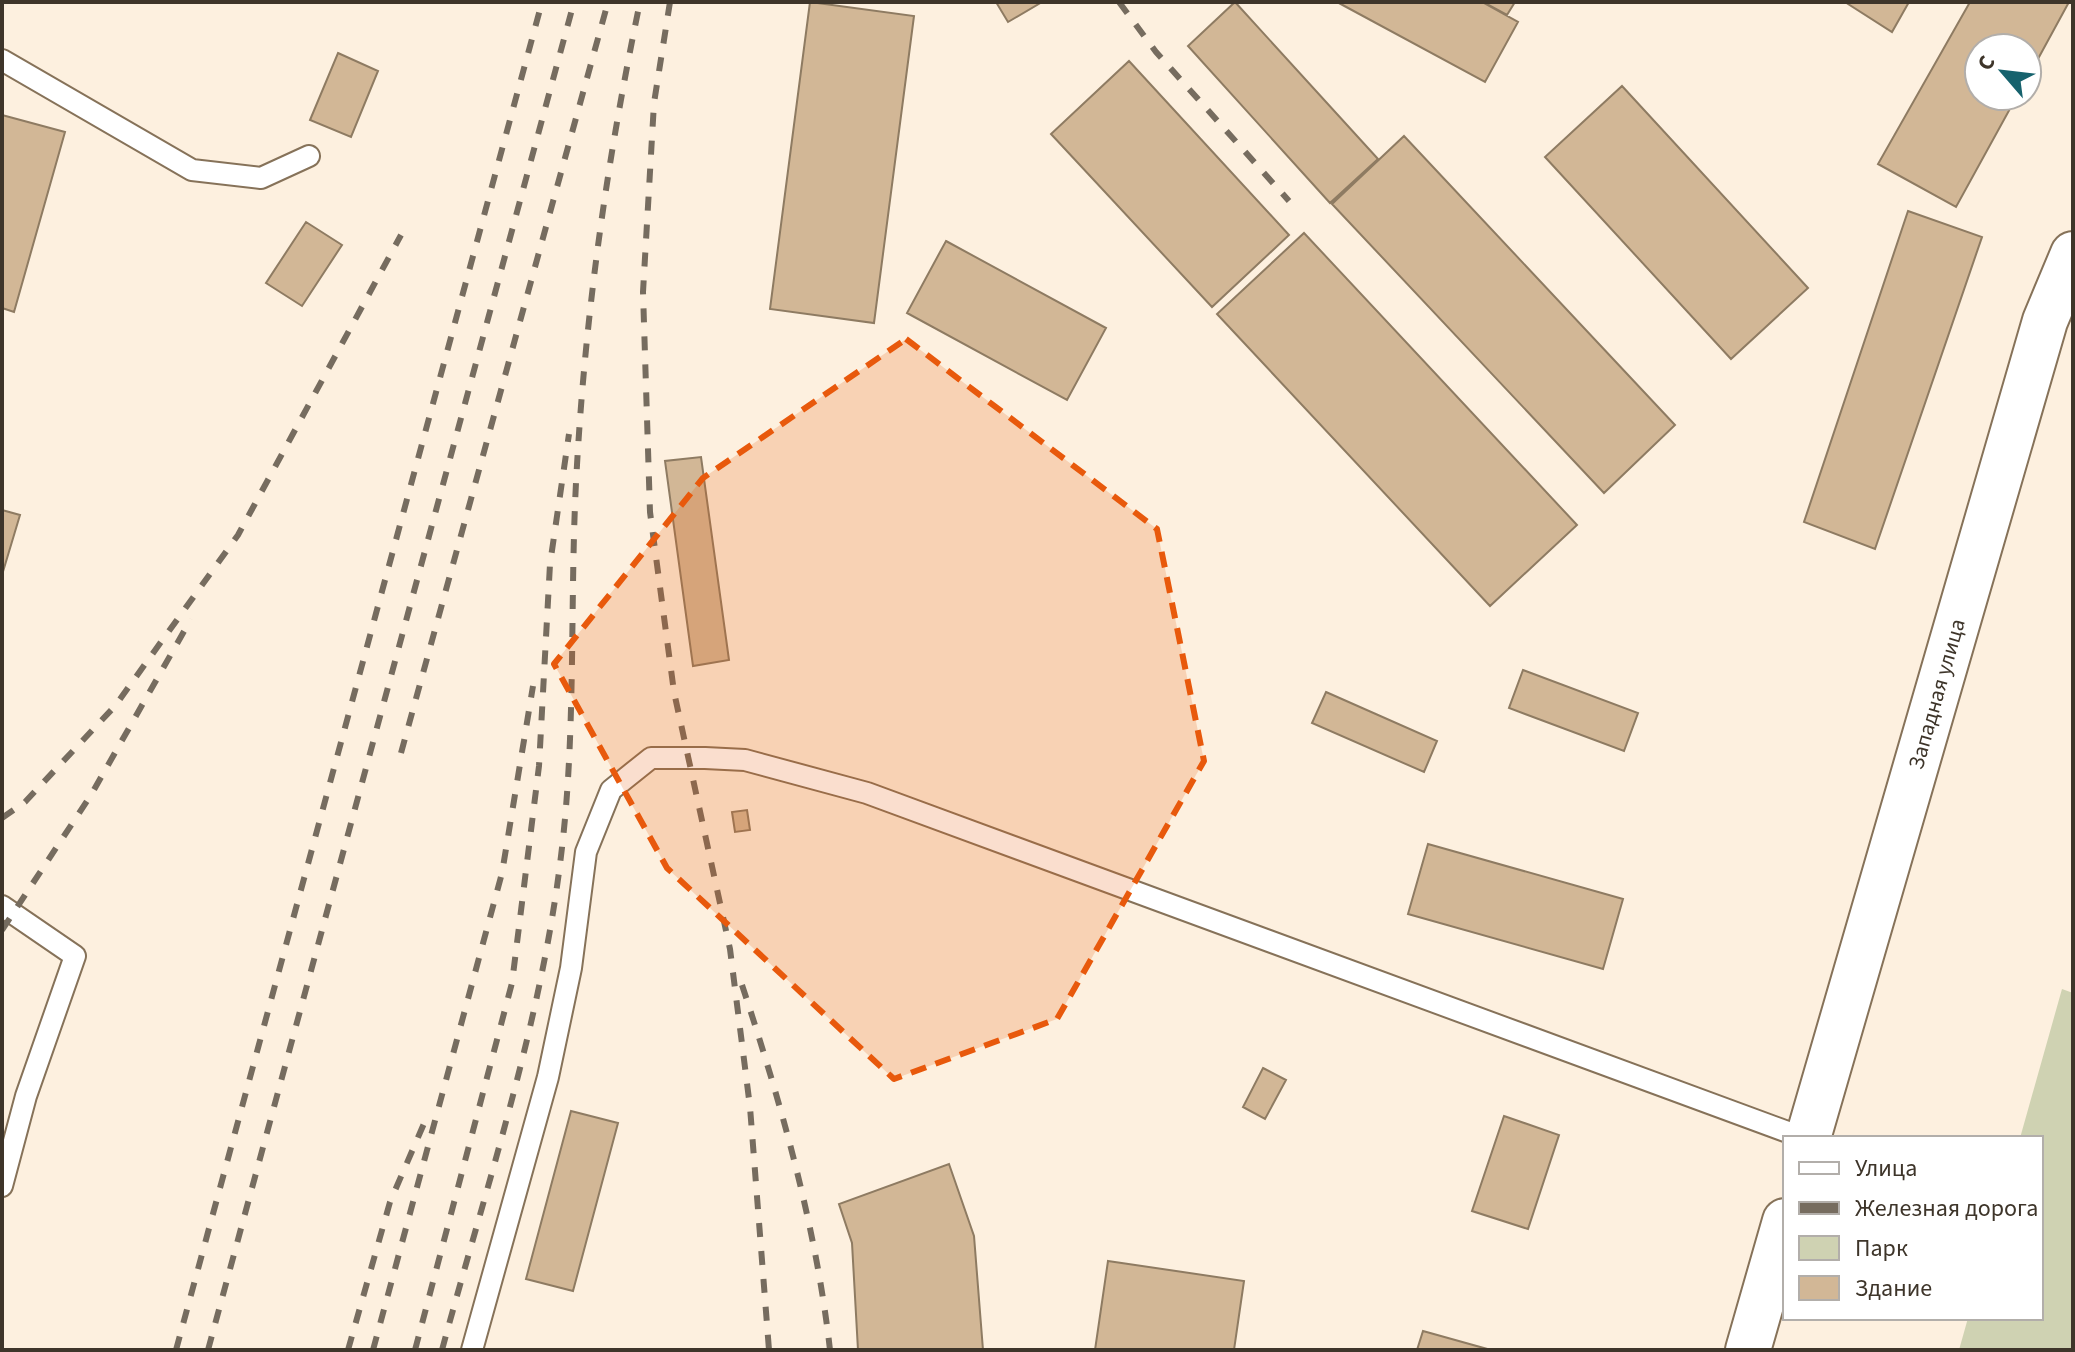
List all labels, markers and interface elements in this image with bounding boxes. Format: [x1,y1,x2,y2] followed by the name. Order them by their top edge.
[1963,32,2043,112] north arrow
[1969,50,2003,76] text: С
[1900,615,1974,773] street label: Западная улица
[1783,1136,2043,1320] legend
[1855,1151,1917,1186] text: Улица
[1855,1191,2038,1226] text: Железная дорога
[1855,1231,1908,1266] text: Парк
[1855,1271,1932,1306] text: Здание

